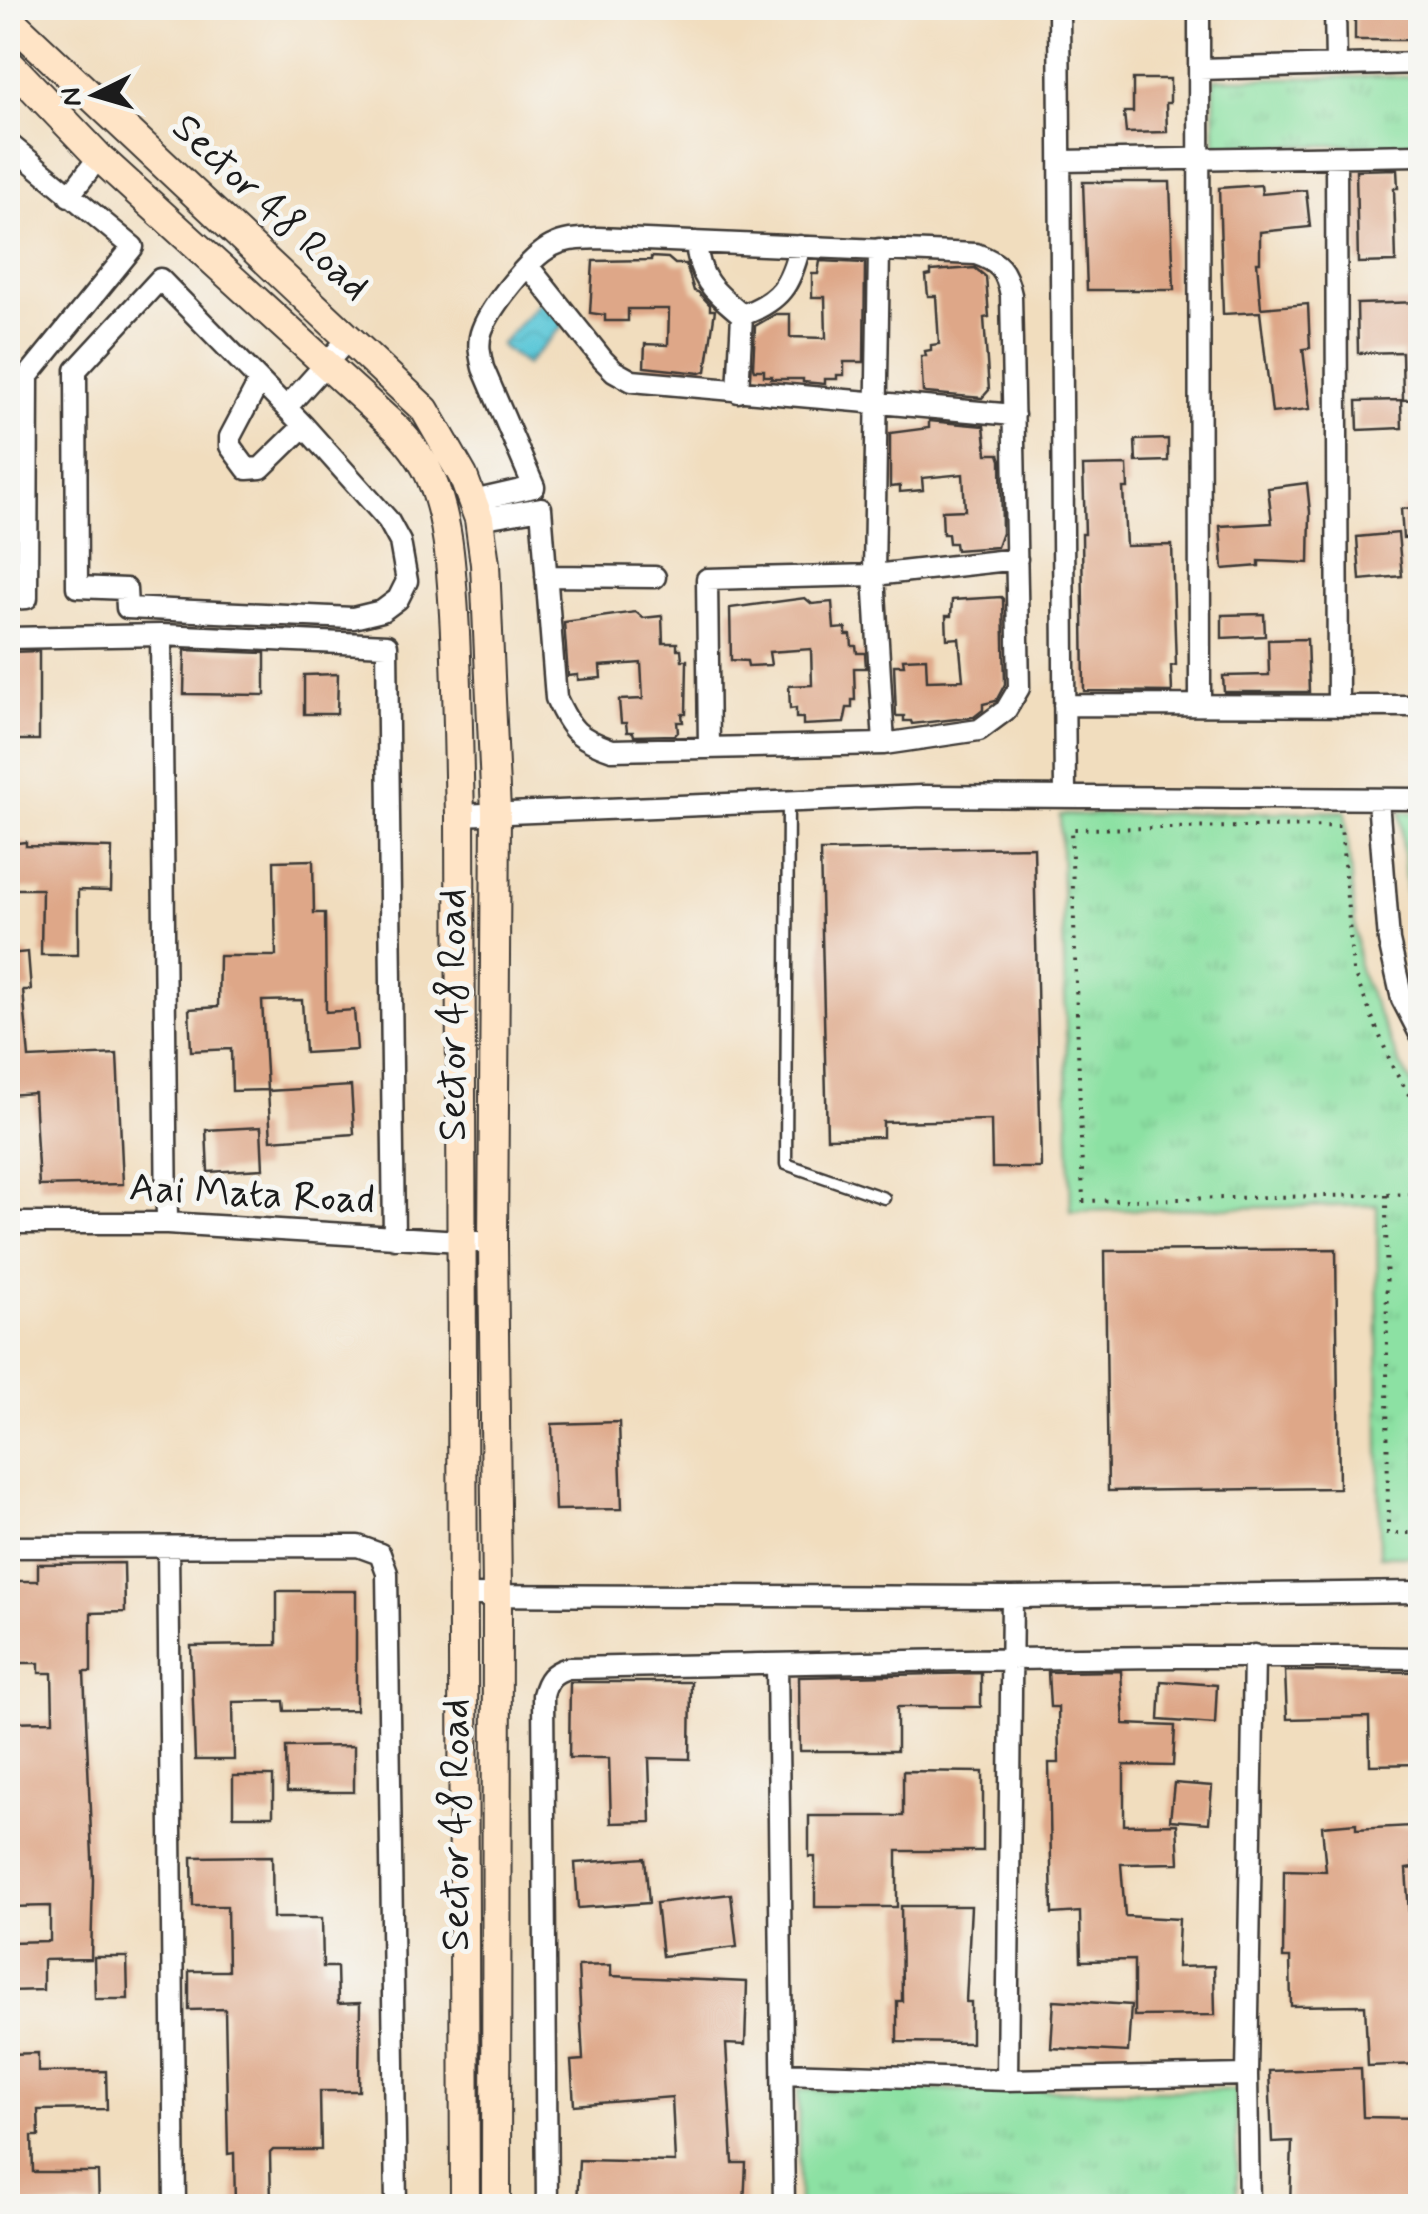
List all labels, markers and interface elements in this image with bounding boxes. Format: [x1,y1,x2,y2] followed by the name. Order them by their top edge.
[45,45,145,145] north arrow
[53,86,92,108] text: N
[160,103,380,313] street label: Sector 48 Road
[428,889,480,1141] street label: Sector 48 Road
[128,1163,376,1227] street label: Aai Mata Road
[431,1699,483,1951] street label: Sector 48 Road

